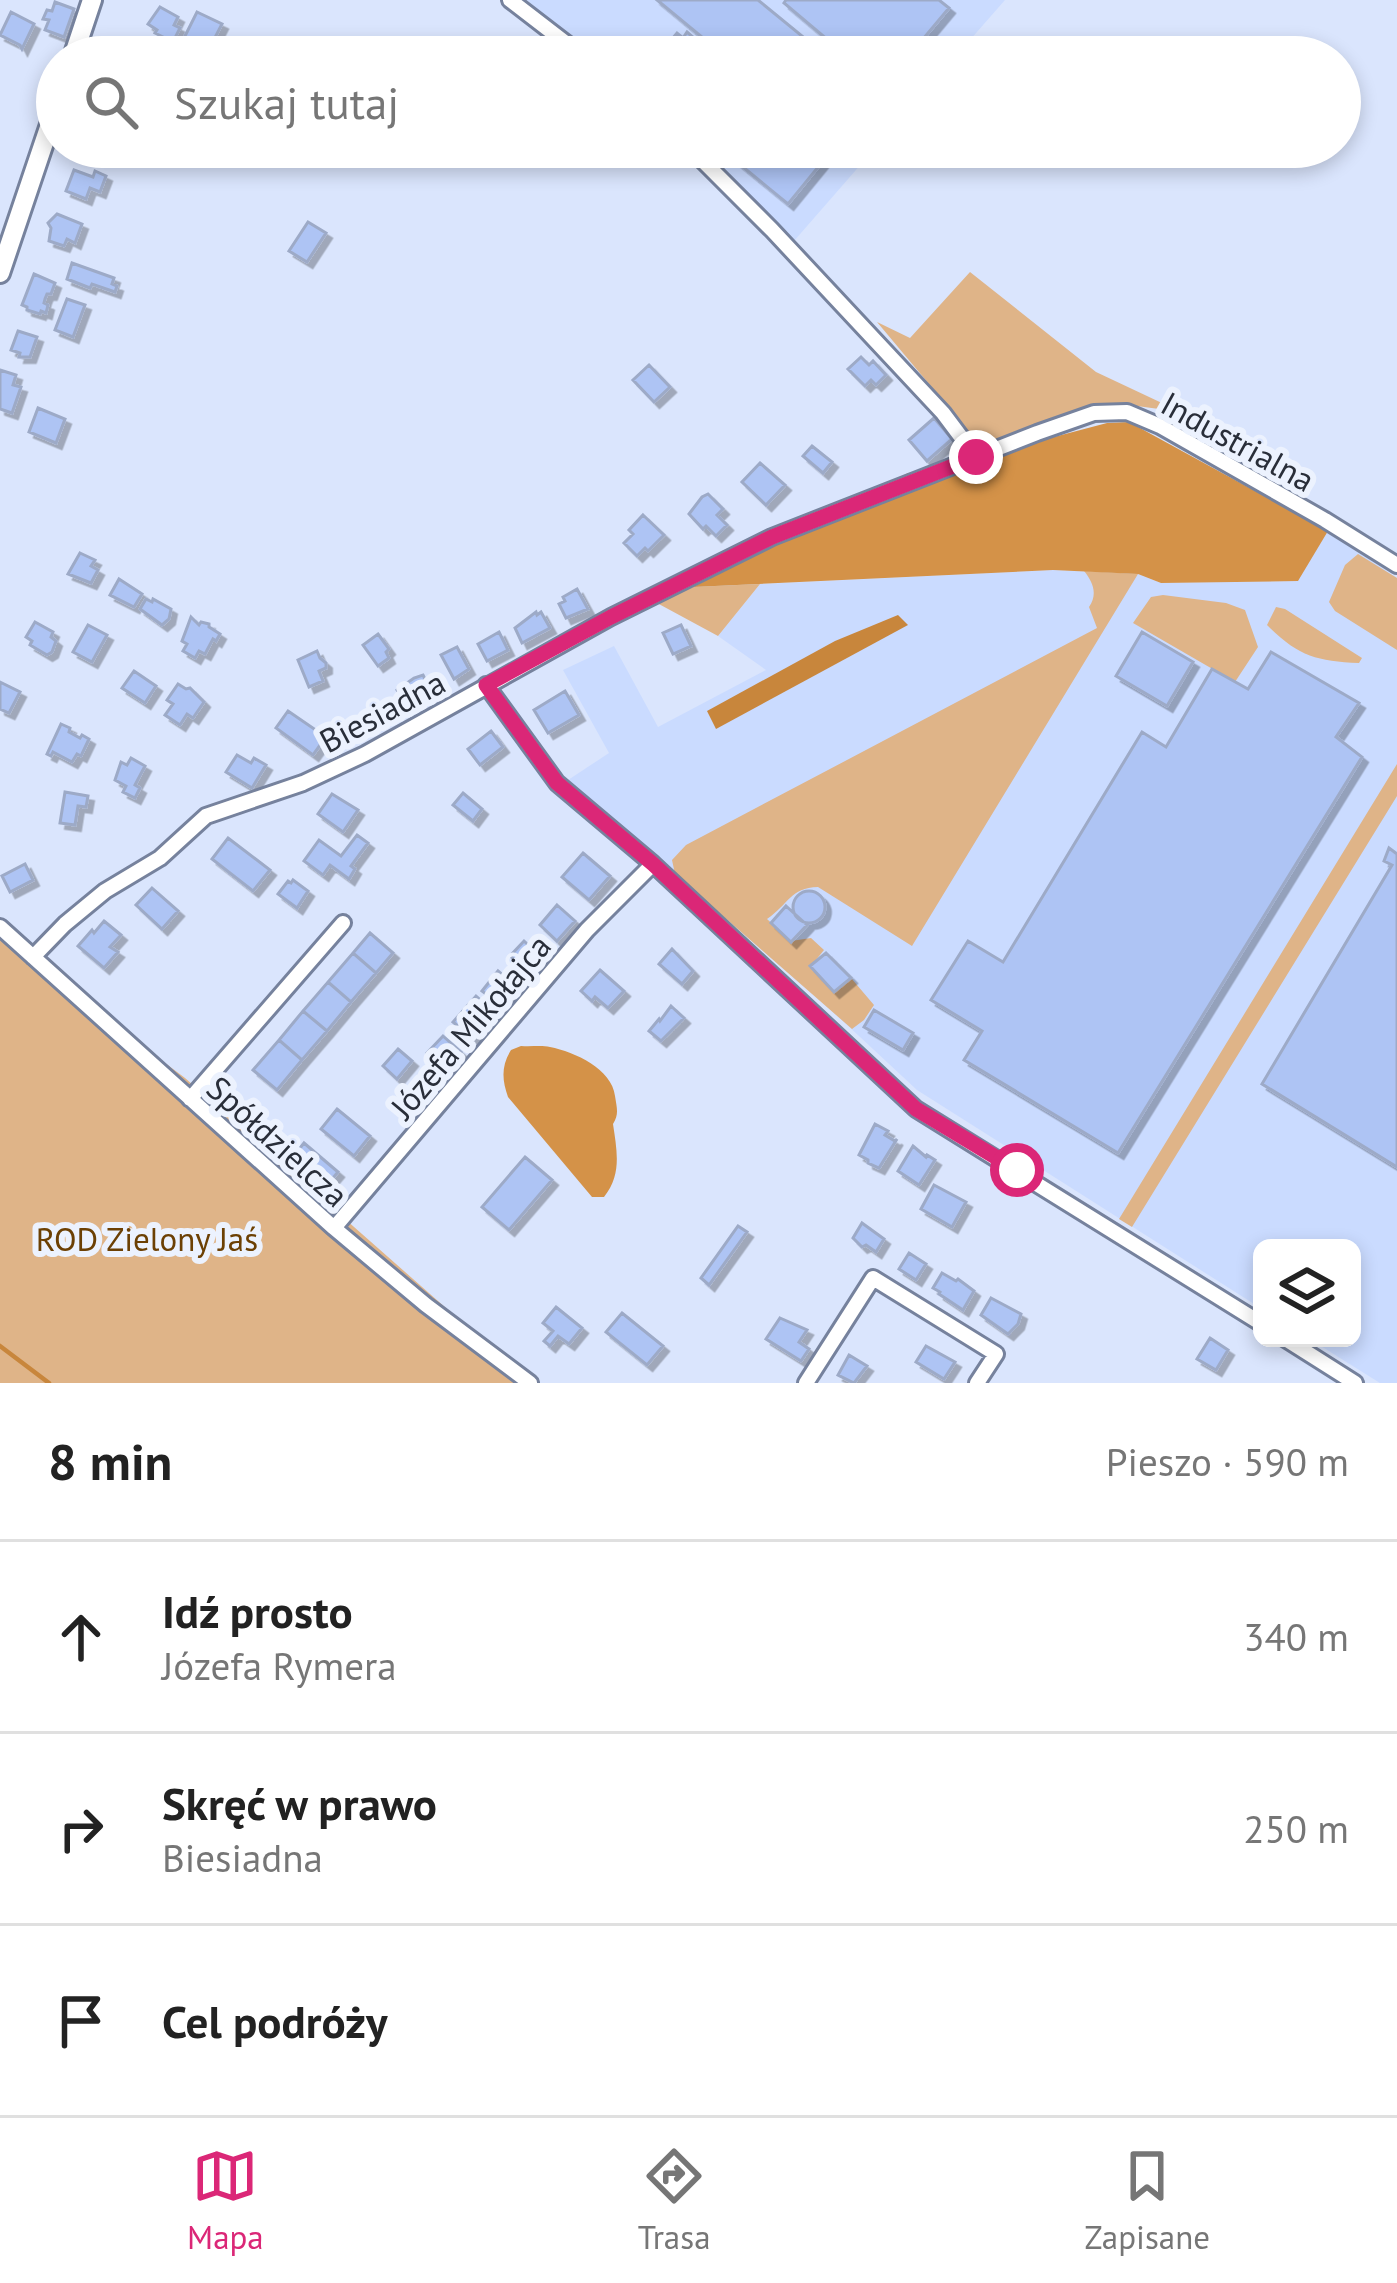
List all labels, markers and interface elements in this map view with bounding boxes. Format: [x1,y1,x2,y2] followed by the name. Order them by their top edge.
[36,36,1361,168] search box
[78,69,144,135] icon: search
[174,73,399,131] text: Szukaj tutaj
[1154,381,1322,501] street label: Industrialna
[949,430,1003,484] route end
[312,660,452,762] street label: Biesiadna
[379,925,560,1129] street label: Józefa Mikołajca
[198,1066,358,1216] street label: Spółdzielcza
[990,1143,1044,1197] route start
[36,1217,258,1260] park label: ROD Zielony Jaś
[1253,1239,1361,1347] map controls
[1253,1239,1361,1347] button: layers
[48,1428,172,1494] text: 8 min
[1106,1436,1349,1487] text: Pieszo · 590 m
[162,1582,353,1640] text: Idź prosto
[48,1604,114,1670] icon: ahead
[1243,1611,1349,1662] text: 340 m
[162,1640,397,1691] text: Józefa Rymera
[162,1774,437,1832] text: Skręć w prawo
[48,1796,114,1862] icon: right
[1243,1803,1349,1854] text: 250 m
[162,1832,323,1883] text: Biesiadna
[48,1988,114,2054] icon: arrive
[162,1992,387,2050] text: Cel podróży
[187,2143,264,2258] tab: Mapa
[638,2143,711,2258] tab: Trasa
[1085,2143,1210,2258] tab: Zapisane

